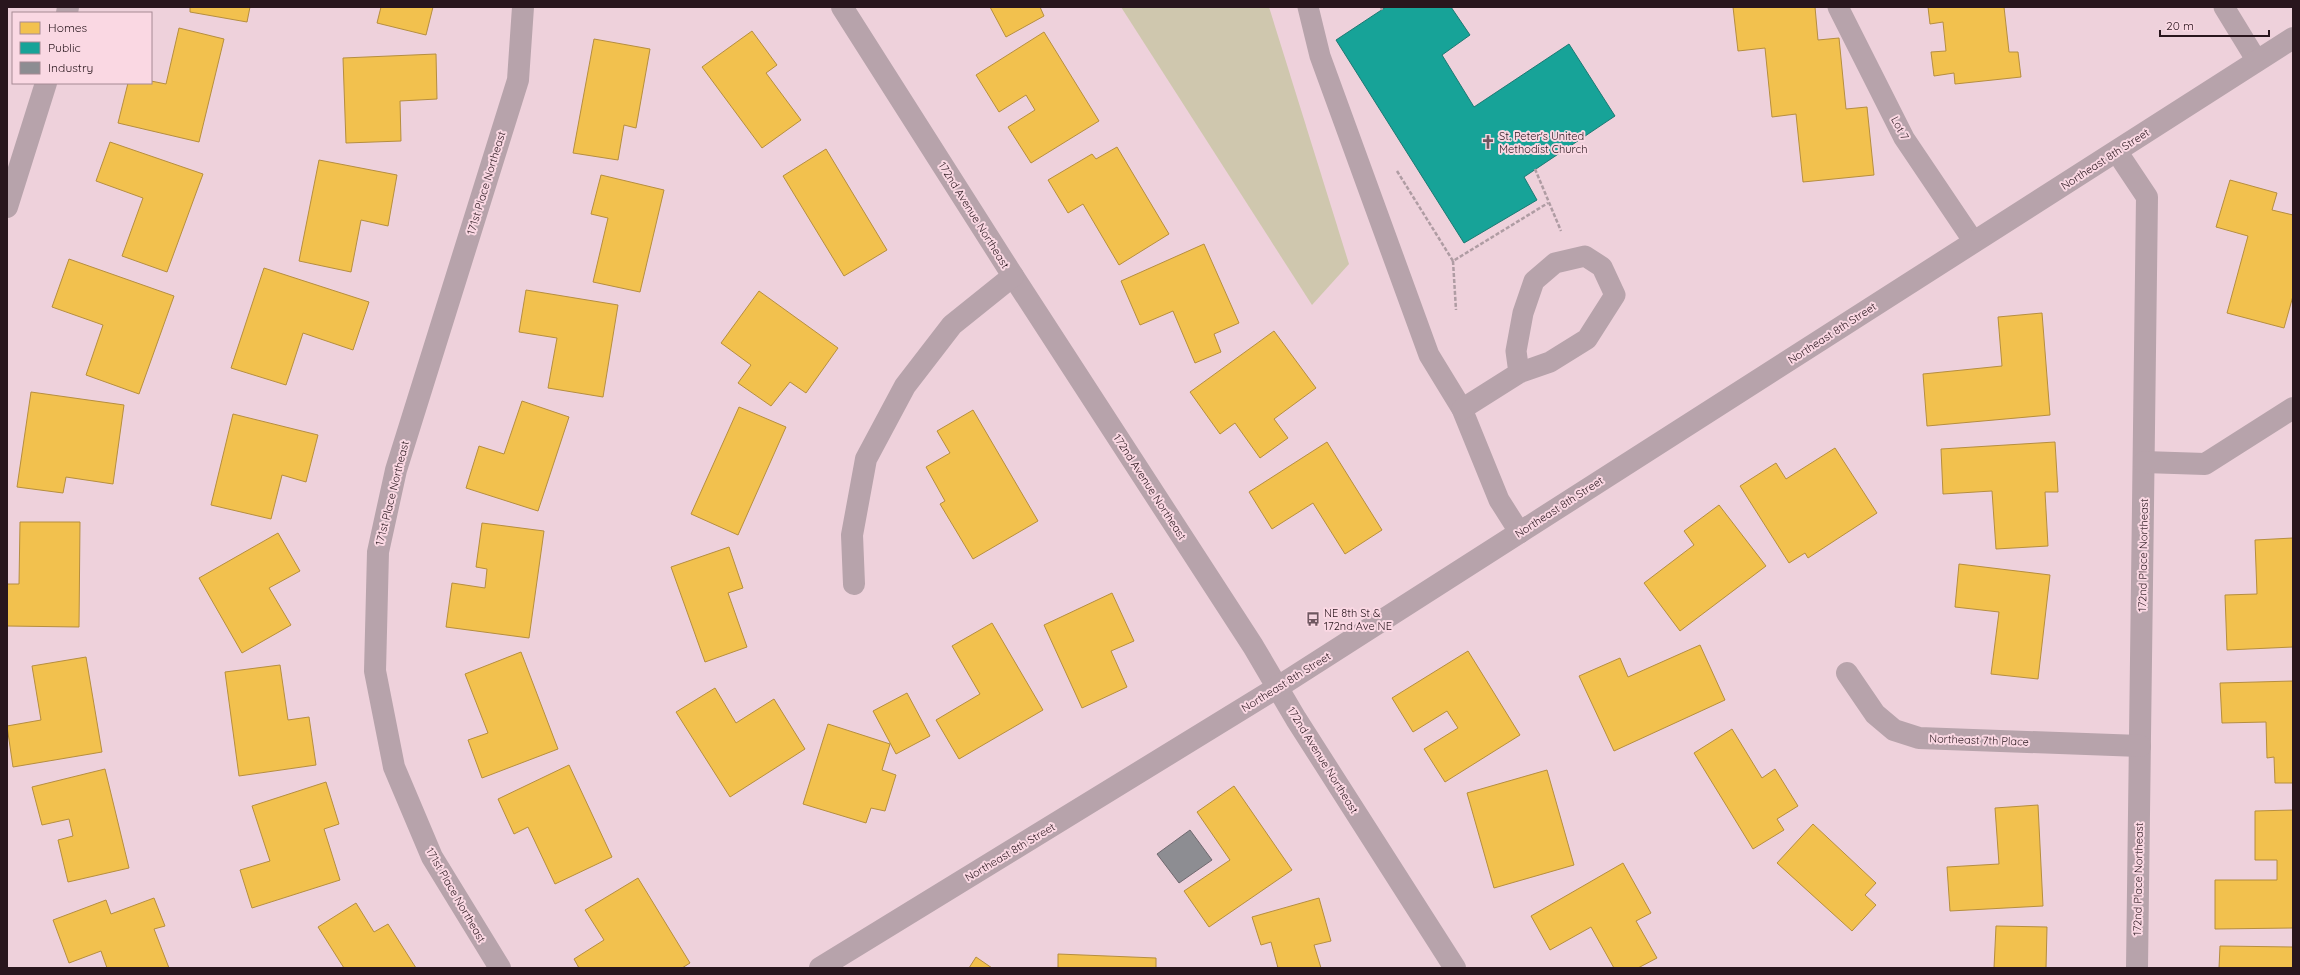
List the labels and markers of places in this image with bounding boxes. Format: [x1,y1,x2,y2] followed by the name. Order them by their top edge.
[1499,129,1587,156] place label: St. Peter's United Methodist Church
[1480,134,1496,150] church icon: St. Peter's United Methodist Church
[1324,606,1392,633] place label: NE 8th St & 172nd Ave NE
[1305,611,1321,627] bus stop icon: NE 8th St & 172nd Ave NE

